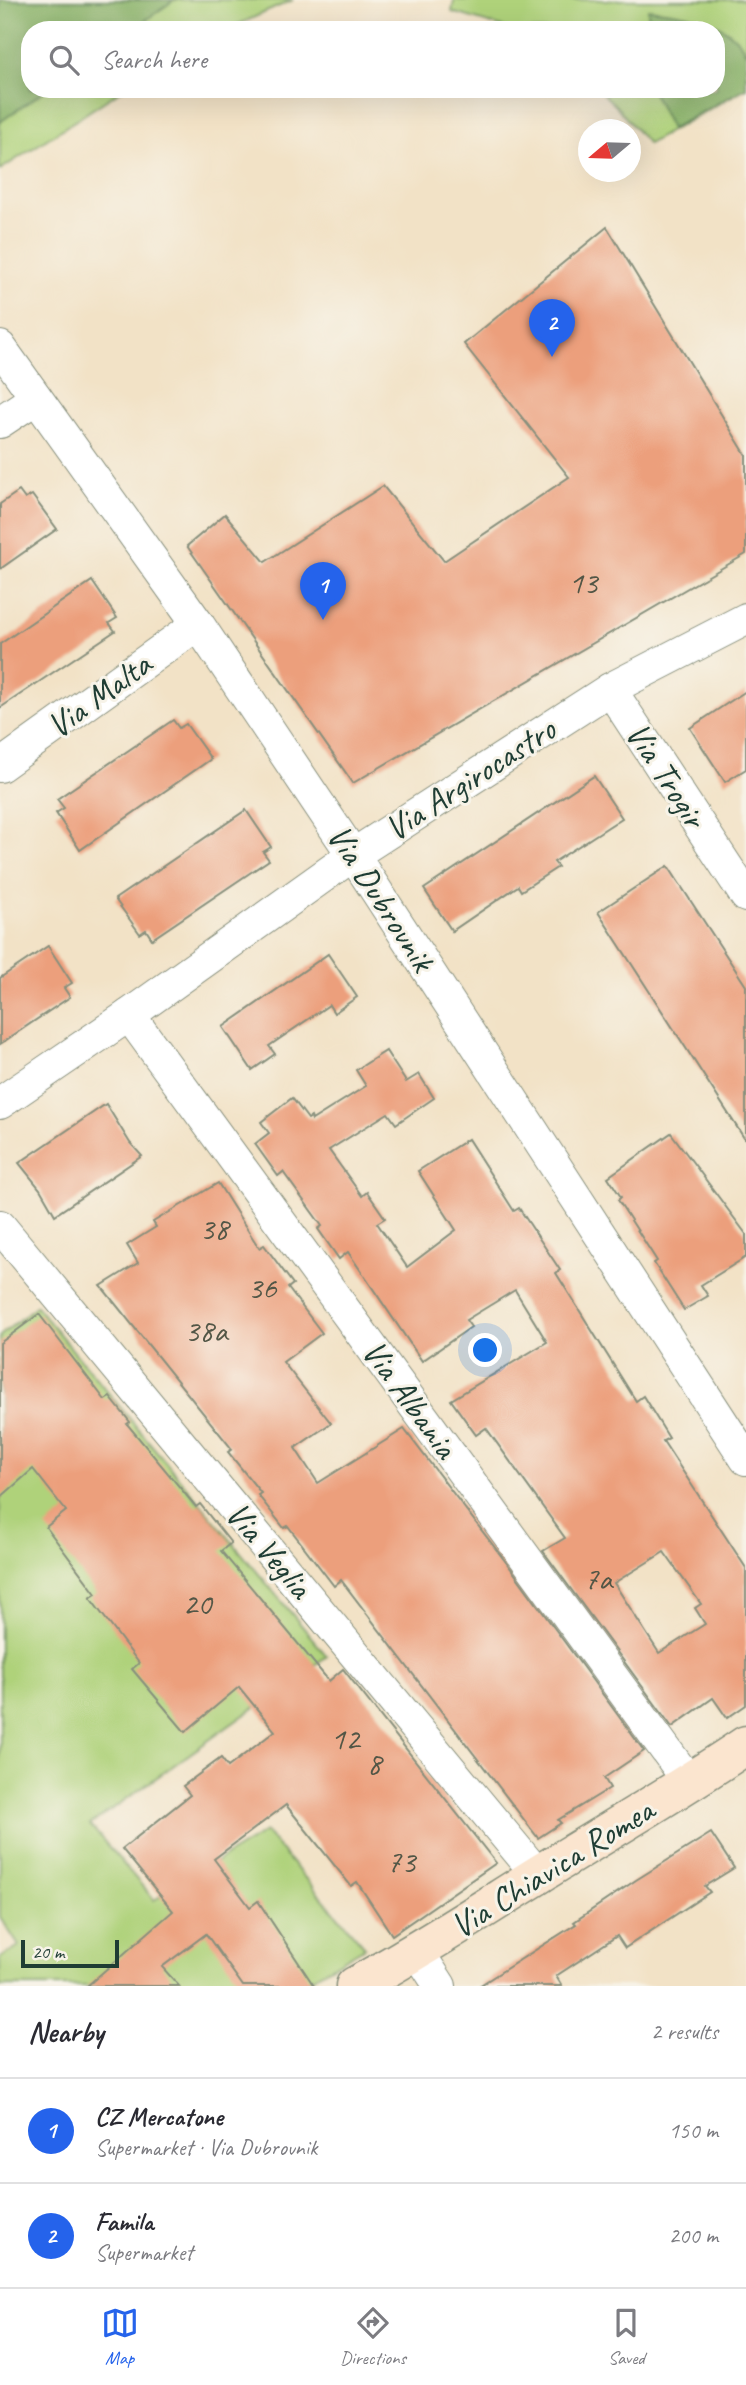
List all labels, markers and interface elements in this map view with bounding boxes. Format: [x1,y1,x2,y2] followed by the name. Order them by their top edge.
[21,21,725,98] search box
[45,41,83,79] icon: search
[101,43,207,76] text: Search here
[578,119,641,182] north arrow
[529,299,575,357] pin: 2
[300,562,346,620] pin: 1
[569,562,600,603] house number: 13
[38,640,162,748] street label: Via Malta
[376,706,565,851] street label: Via Argirocastro
[615,714,718,838] street label: Via Trogir
[317,816,446,982] street label: Via Dubrovnik
[200,1208,231,1249] house number: 38
[248,1267,278,1308] house number: 36
[185,1310,229,1351] house number: 38a
[352,1331,469,1469] street label: Via Albania
[468,1333,502,1367] your location
[216,1492,324,1609] street label: Via Veglia
[584,1558,614,1599] house number: 7a
[183,1583,214,1624] house number: 20
[331,1718,362,1759] house number: 12
[367,1743,384,1784] house number: 8
[442,1786,664,1948] street label: Via Chiavica Romea
[387,1841,418,1882] house number: 73
[21,1937,119,1969] scale bar
[32,1940,64,1964] text: 20 m
[28,2013,104,2051] text: Nearby
[651,2017,718,2046] text: 2 results
[95,2100,223,2133] text: CZ Mercatone
[46,2116,56,2145] text: 1
[669,2116,718,2145] text: 150 m
[95,2133,317,2162] text: Supermarket · Via Dubrovnik
[95,2205,153,2238] text: Famila
[46,2221,56,2250] text: 2
[669,2221,718,2250] text: 200 m
[95,2238,193,2267] text: Supermarket
[101,2304,139,2370] tab: Map
[340,2304,406,2370] tab: Directions
[607,2304,645,2370] tab: Saved

